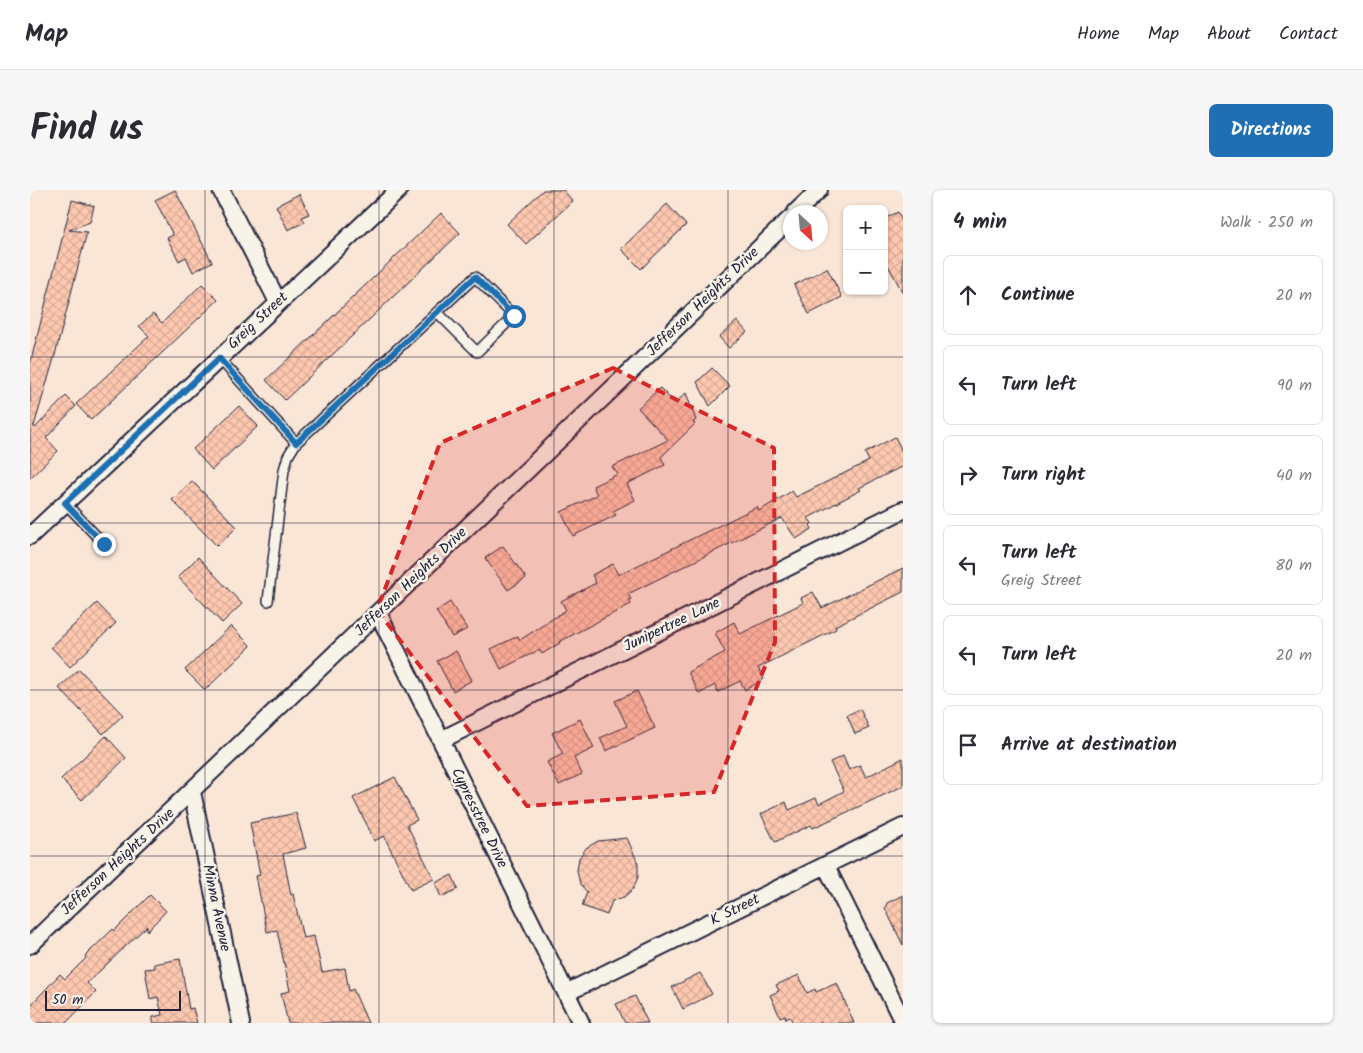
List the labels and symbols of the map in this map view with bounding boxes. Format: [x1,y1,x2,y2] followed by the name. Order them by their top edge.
[783,205,828,250] north arrow
[641,241,765,362] street label: Jefferson Heights Drive
[222,286,294,356] street label: Greig Street
[503,305,526,328] route start
[349,521,473,642] street label: Jefferson Heights Drive
[93,533,116,556] route end
[620,591,725,659] street label: Junipertree Lane
[444,764,514,873] street label: Cypresstree Drive
[55,802,181,922] street label: Jefferson Heights Drive
[195,862,237,954] street label: Minna Avenue
[706,888,764,932] street label: K Street
[45,988,181,1011] scale bar

